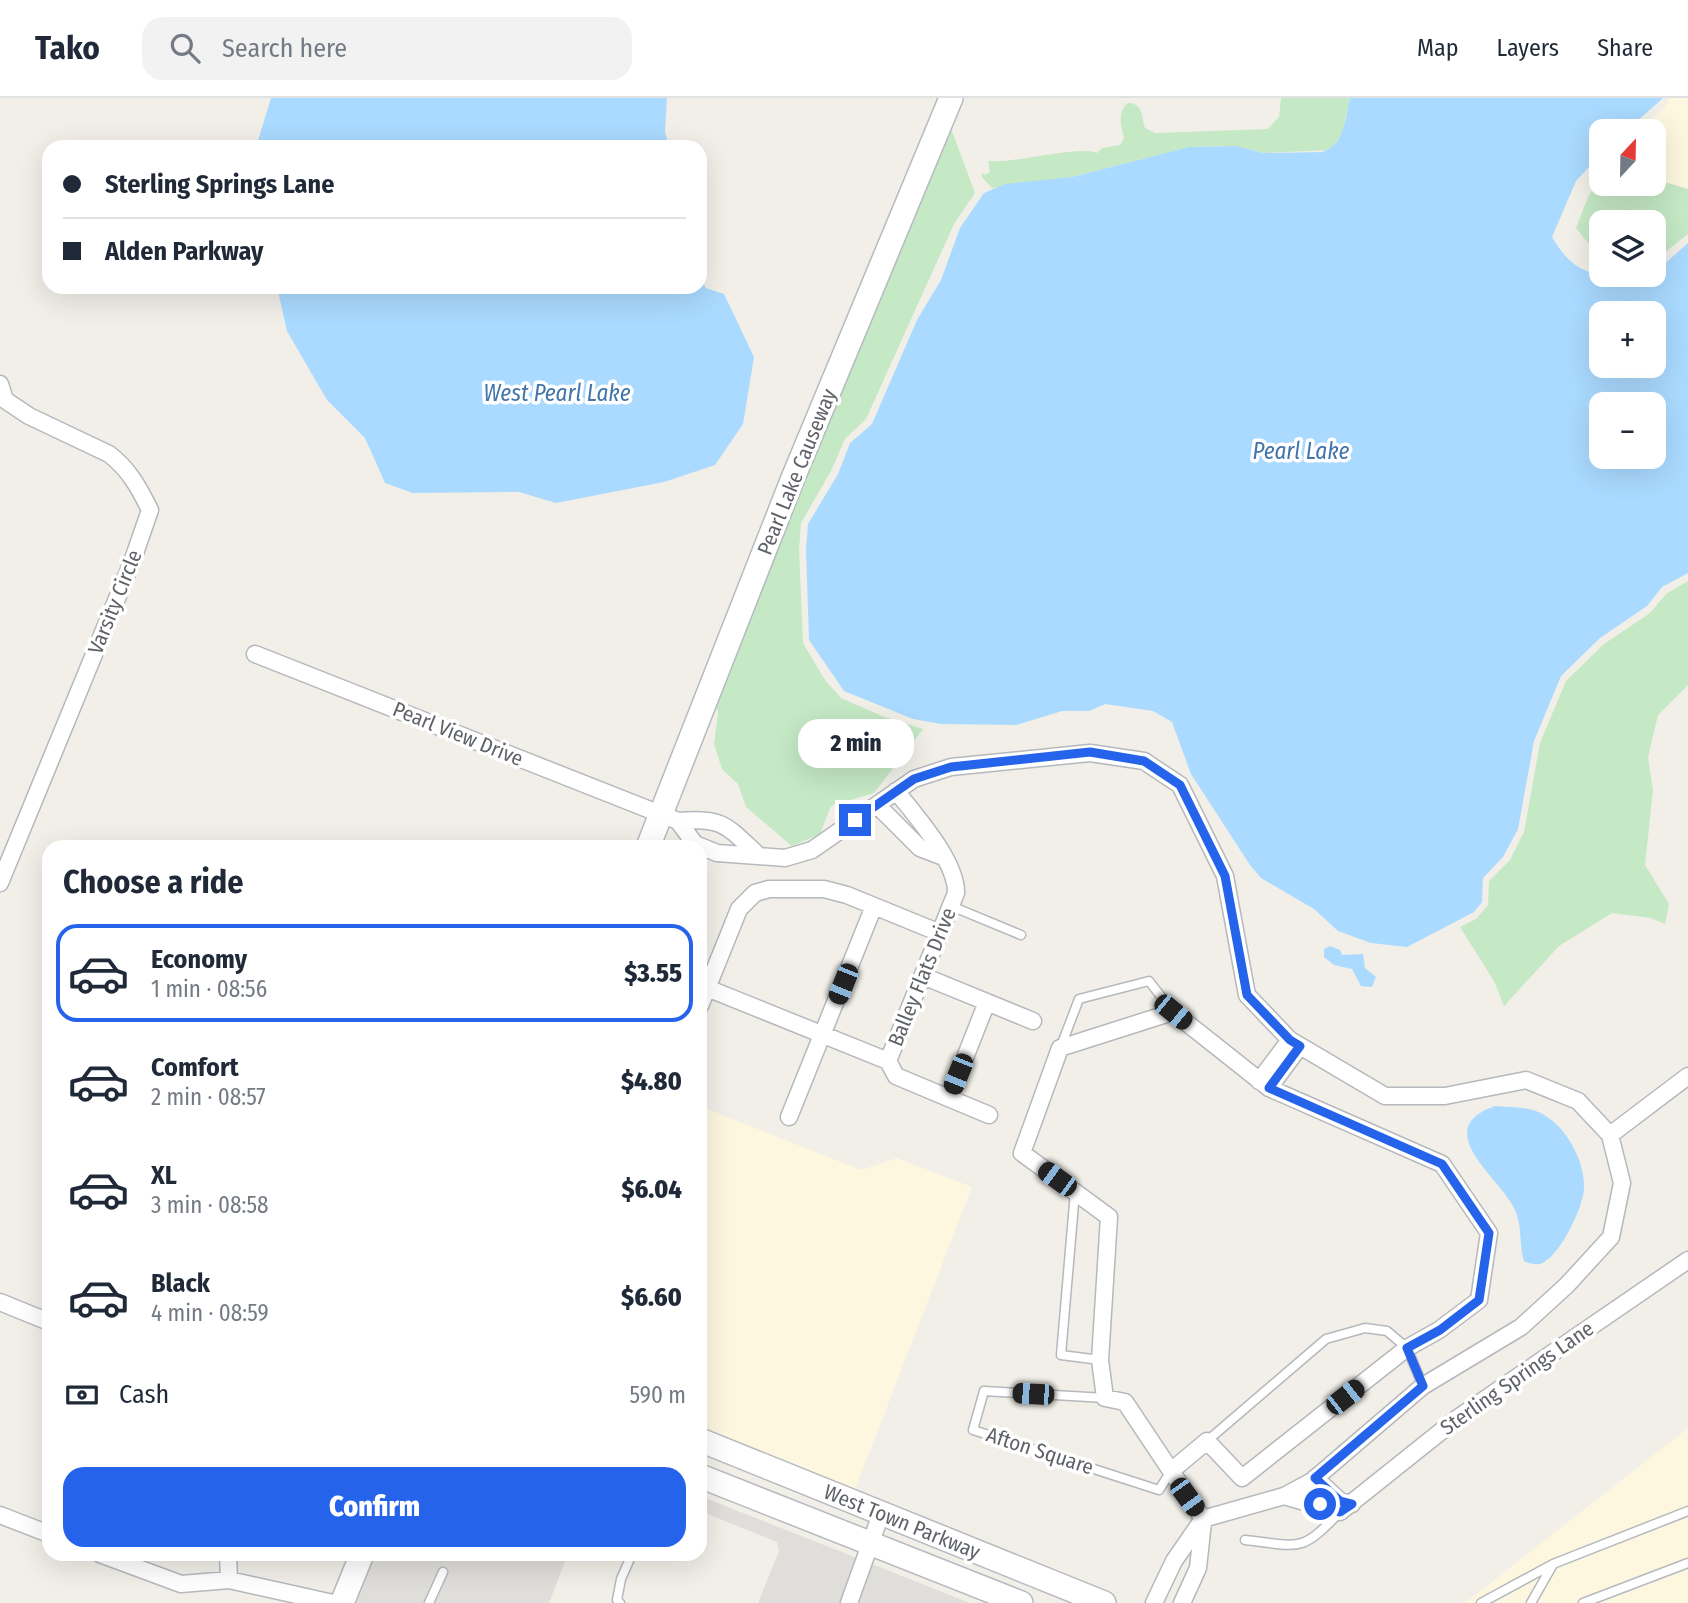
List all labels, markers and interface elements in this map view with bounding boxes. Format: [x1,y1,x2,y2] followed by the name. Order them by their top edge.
[142,17,632,80] search box
[35,28,100,68] text: Tako
[166,29,204,67] icon: search
[222,33,347,64] text: Search here
[1417,34,1459,62] text: Map
[1497,34,1559,62] text: Layers
[1597,34,1653,62] text: Share
[1589,119,1666,196] north arrow
[1589,119,1666,469] map controls
[105,169,334,200] text: Sterling Springs Lane
[1589,210,1666,287] button: layers
[105,236,263,267] text: Alden Parkway
[1589,301,1666,378] button: +
[483,379,631,407] water label: West Pearl Lake
[752,385,842,559] street label: Pearl Lake Causeway
[1589,392,1666,469] button: −
[1253,437,1350,465] water label: Pearl Lake
[82,546,148,658] street label: Varsity Circle
[389,696,527,772] street label: Pearl View Drive
[797,718,913,768] callout: 2 min
[831,729,881,757] text: 2 min
[839,804,871,836] route end
[63,863,244,901] text: Choose a ride
[882,904,962,1050] street label: Balley Flats Drive
[67,942,130,1005] icon: car
[151,944,247,975] text: Economy
[624,958,682,989] text: $3.55
[826,961,861,1007] car
[151,975,267,1003] text: 1 min · 08:56
[1151,991,1196,1033] car
[67,1050,130,1113] icon: car
[941,1051,976,1097] car
[151,1052,239,1083] text: Comfort
[621,1066,682,1097] text: $4.80
[151,1083,266,1111] text: 2 min · 08:57
[67,1158,130,1221] icon: car
[1034,1158,1081,1200] car
[151,1160,177,1191] text: XL
[621,1174,682,1205] text: $6.04
[151,1191,269,1219] text: 3 min · 08:58
[67,1266,130,1329] icon: car
[151,1268,210,1299] text: Black
[621,1282,682,1313] text: $6.60
[151,1299,269,1327] text: 4 min · 08:59
[1435,1315,1599,1441] street label: Sterling Springs Lane
[63,1376,101,1414] icon: cash
[1322,1376,1369,1418] car
[119,1379,169,1410] text: Cash
[630,1381,686,1409] text: 590 m
[1012,1382,1055,1406] car
[983,1421,1097,1481] street label: Afton Square
[63,1467,686,1547] button: Confirm
[1167,1474,1208,1520] car
[820,1479,984,1565] street label: West Town Parkway
[1304,1488,1336,1520] route start

